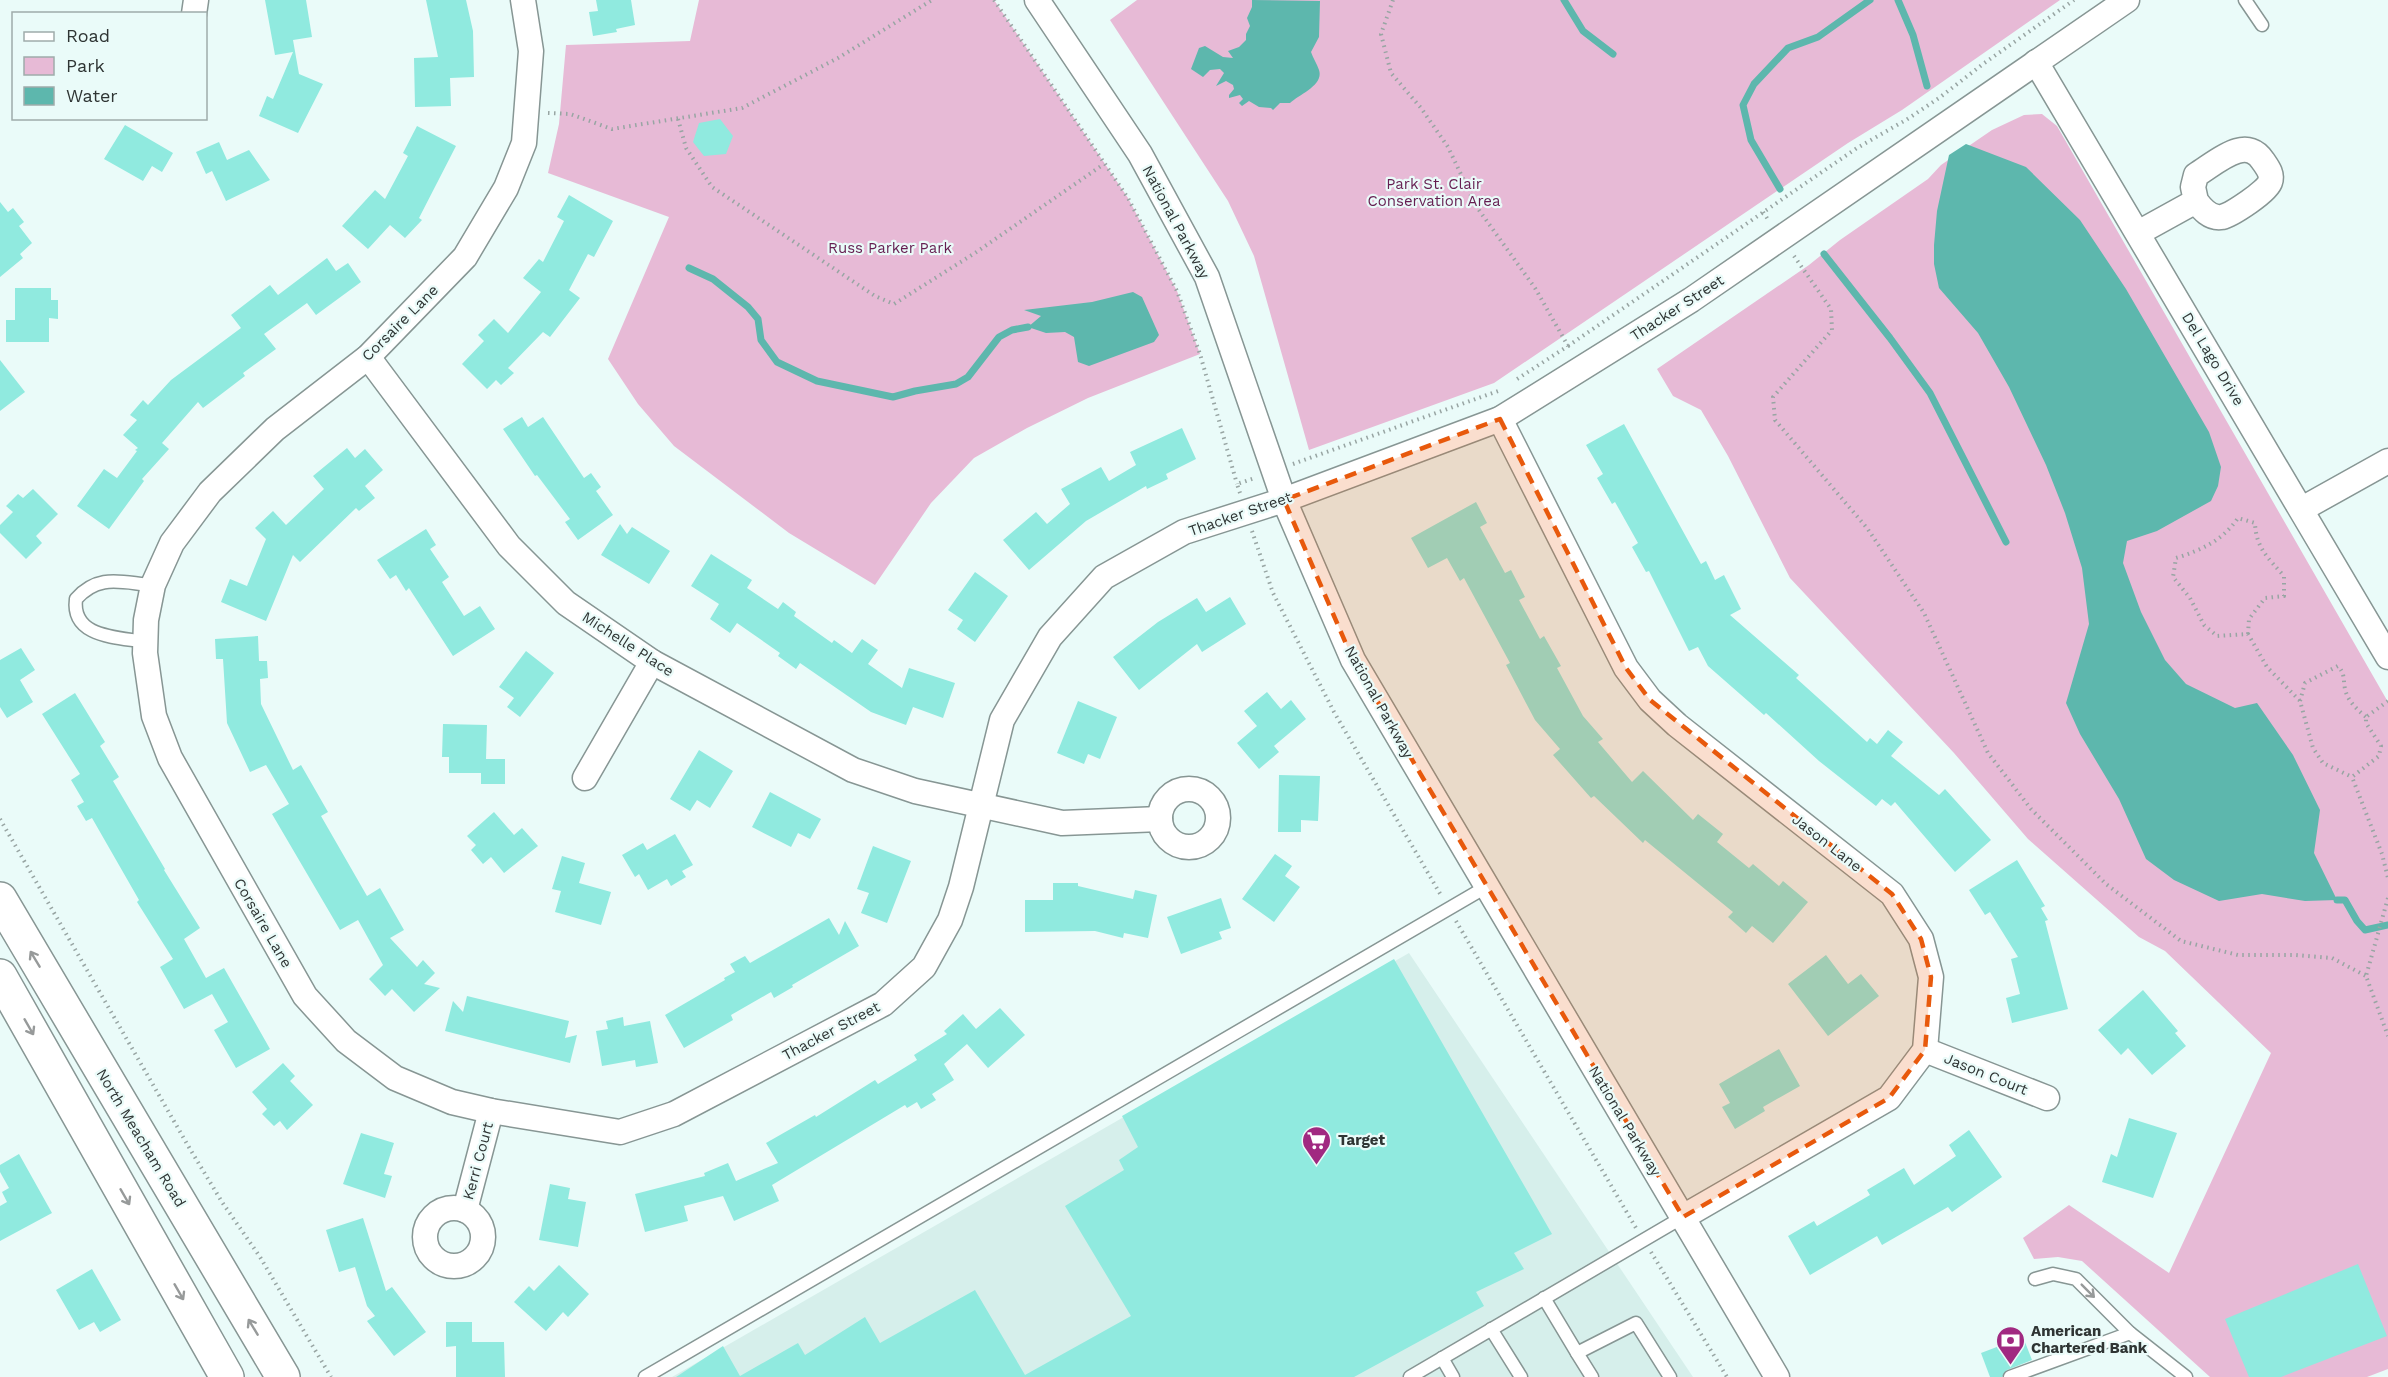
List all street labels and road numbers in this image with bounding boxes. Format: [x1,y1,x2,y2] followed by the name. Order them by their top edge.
[1139,162,1214,282] street label: National Parkway
[1627,271,1728,345] street label: Thacker Street
[358,281,442,365] street label: Corsaire Lane
[2178,309,2248,409] street label: Del Lago Drive
[1186,488,1295,540] street label: Thacker Street
[579,608,677,680] street label: Michelle Place
[1341,643,1417,762] street label: National Parkway
[1789,810,1865,876] street label: Jason Lane
[230,875,296,971] street label: Corsaire Lane
[779,997,883,1064] street label: Thacker Street
[1942,1049,2031,1099] street label: Jason Court
[1585,1062,1665,1180] street label: National Parkway
[93,1066,189,1210] street label: North Meacham Road
[459,1119,497,1202] street label: Kerri Court

